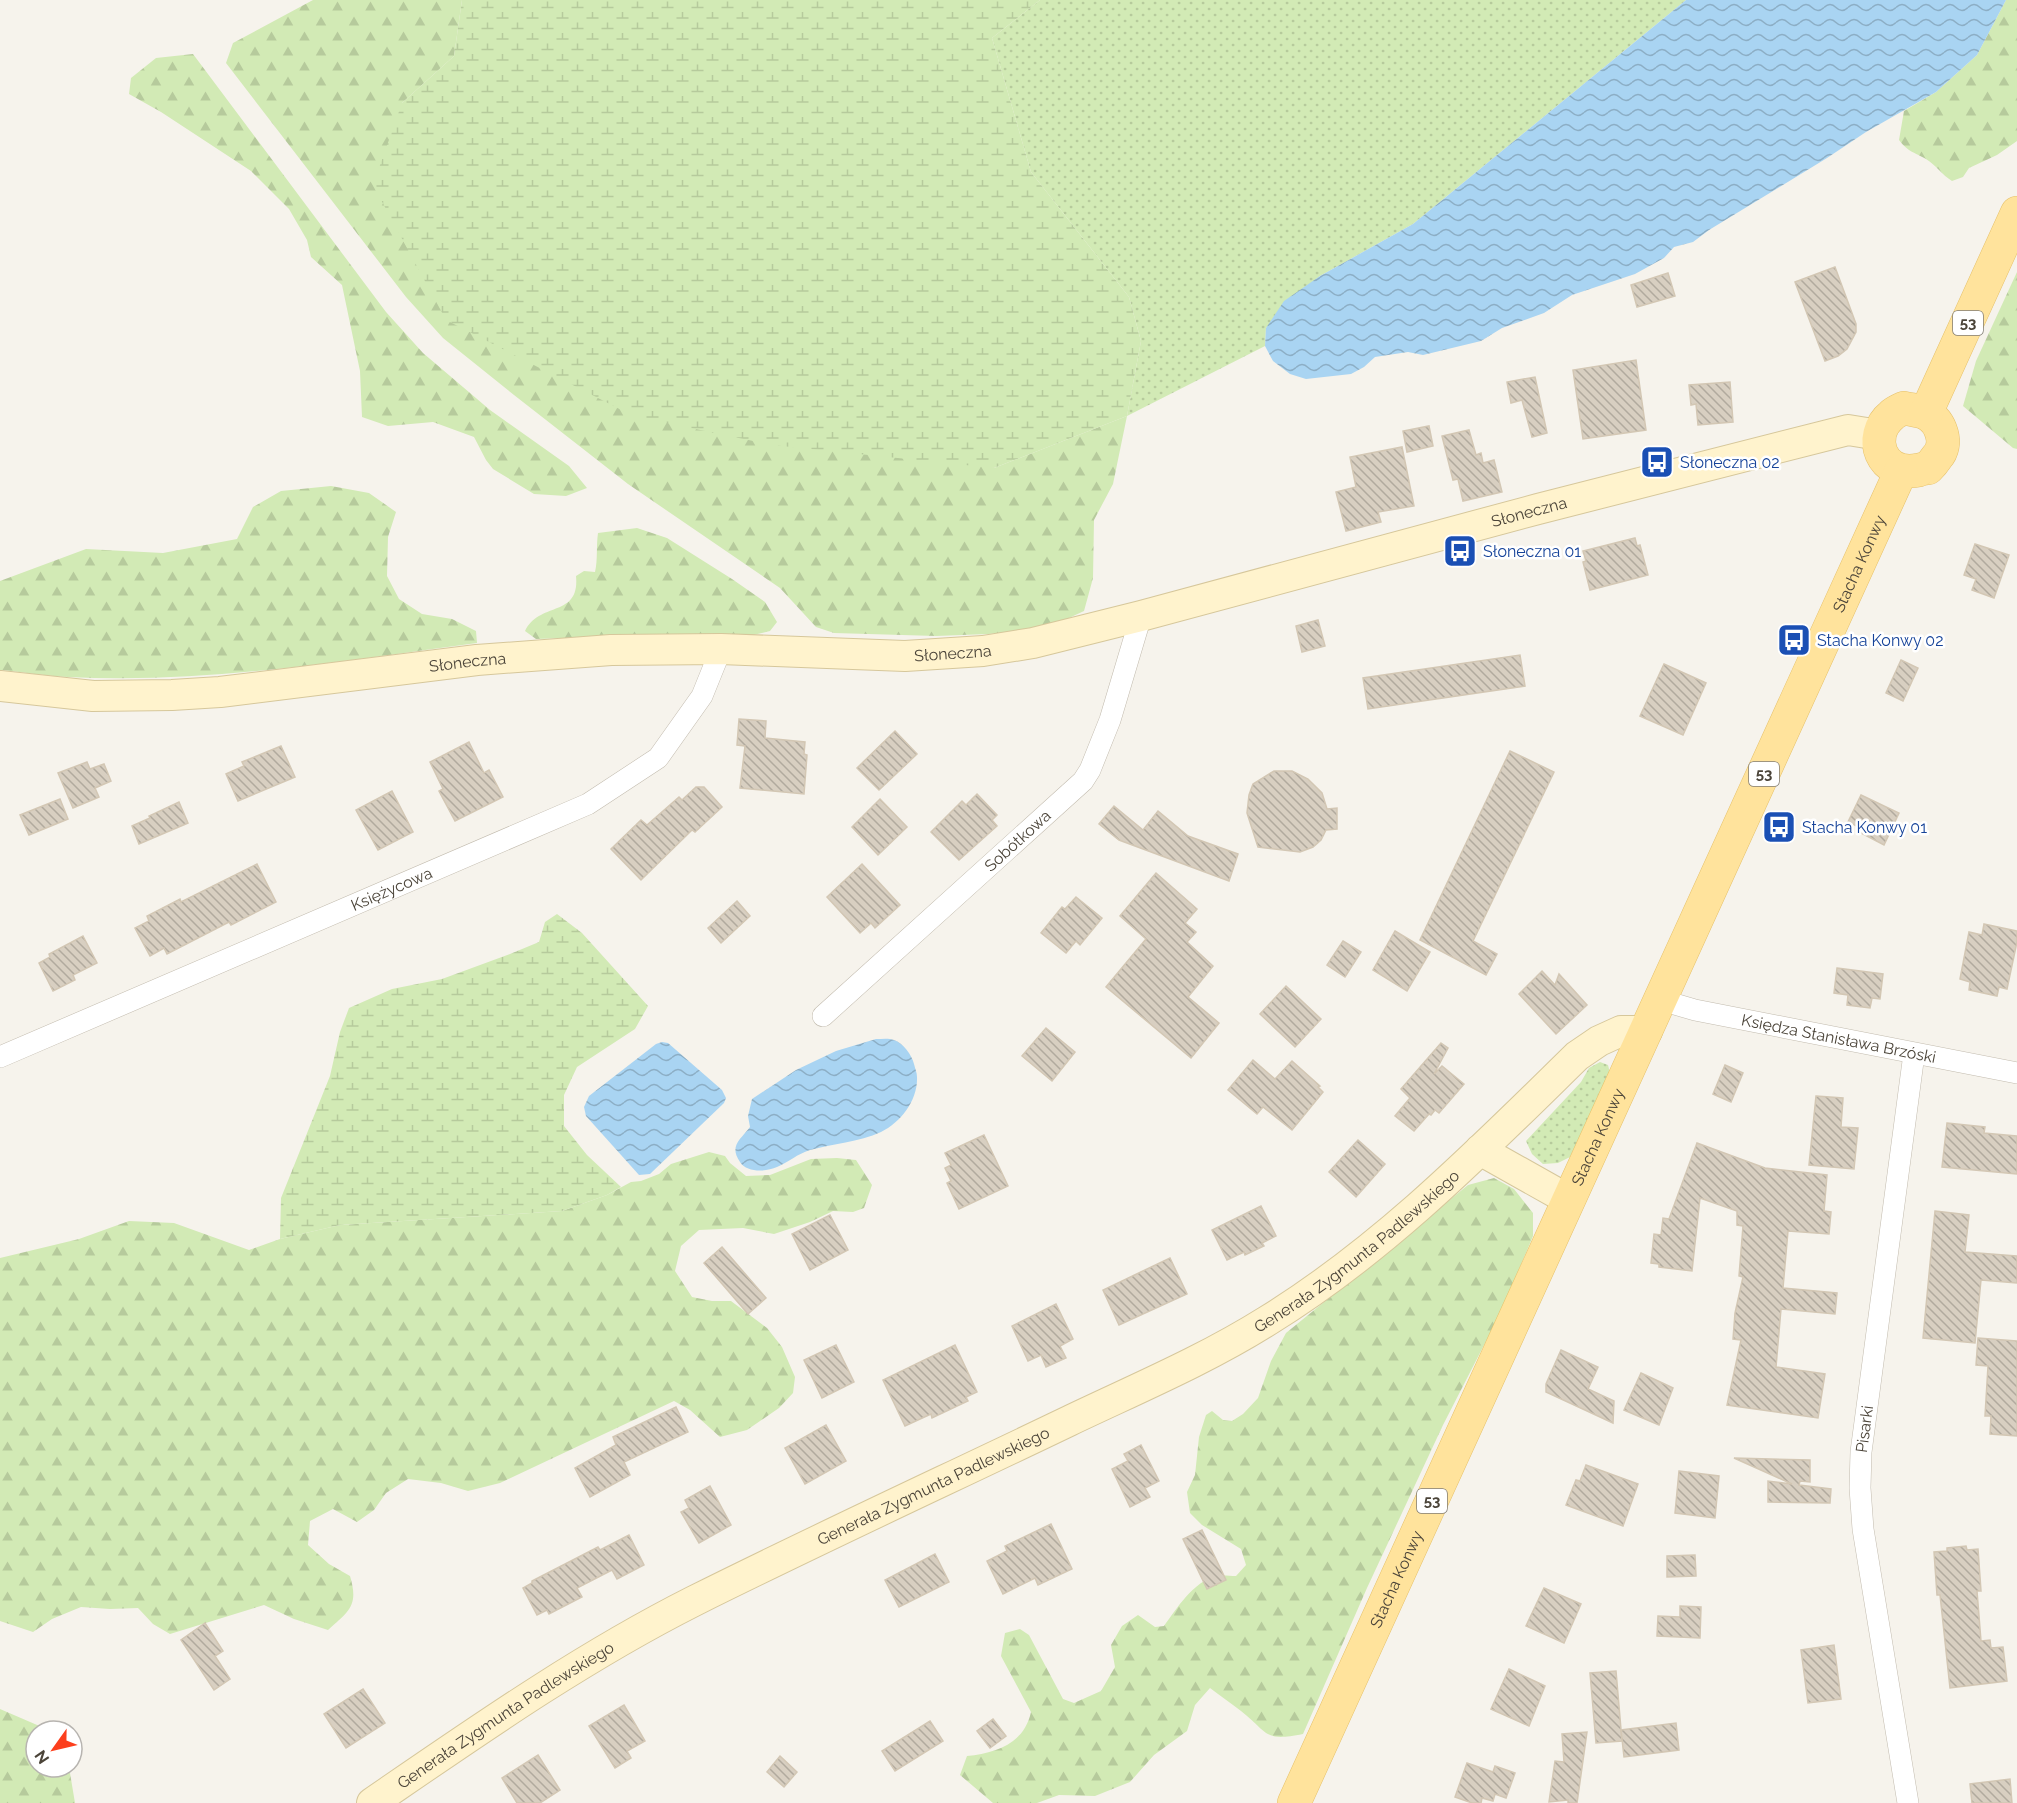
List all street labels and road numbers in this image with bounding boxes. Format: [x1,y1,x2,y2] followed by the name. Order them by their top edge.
[1953,311,1983,335] road number: 53
[1489,493,1569,531] street label: Słoneczna
[1828,512,1889,615] street label: Stacha Konwy
[914,640,993,665] street label: Słoneczna
[428,648,507,675] street label: Słoneczna
[1749,762,1779,786] road number: 53
[980,806,1054,875] street label: Sobótkowa
[348,863,435,914] street label: Księżycowa
[1740,1010,1938,1066] street label: Księdza Stanisława Brzóski
[1567,1085,1628,1189] street label: Stacha Konwy
[1250,1166,1463,1336] street label: Generała Zygmunta Padlewskiego
[1852,1404,1877,1454] street label: Pisarki
[814,1422,1052,1549] street label: Generała Zygmunta Padlewskiego
[1417,1489,1447,1513] road number: 53
[1366,1527,1427,1631] street label: Stacha Konwy
[394,1637,617,1792] street label: Generała Zygmunta Padlewskiego

